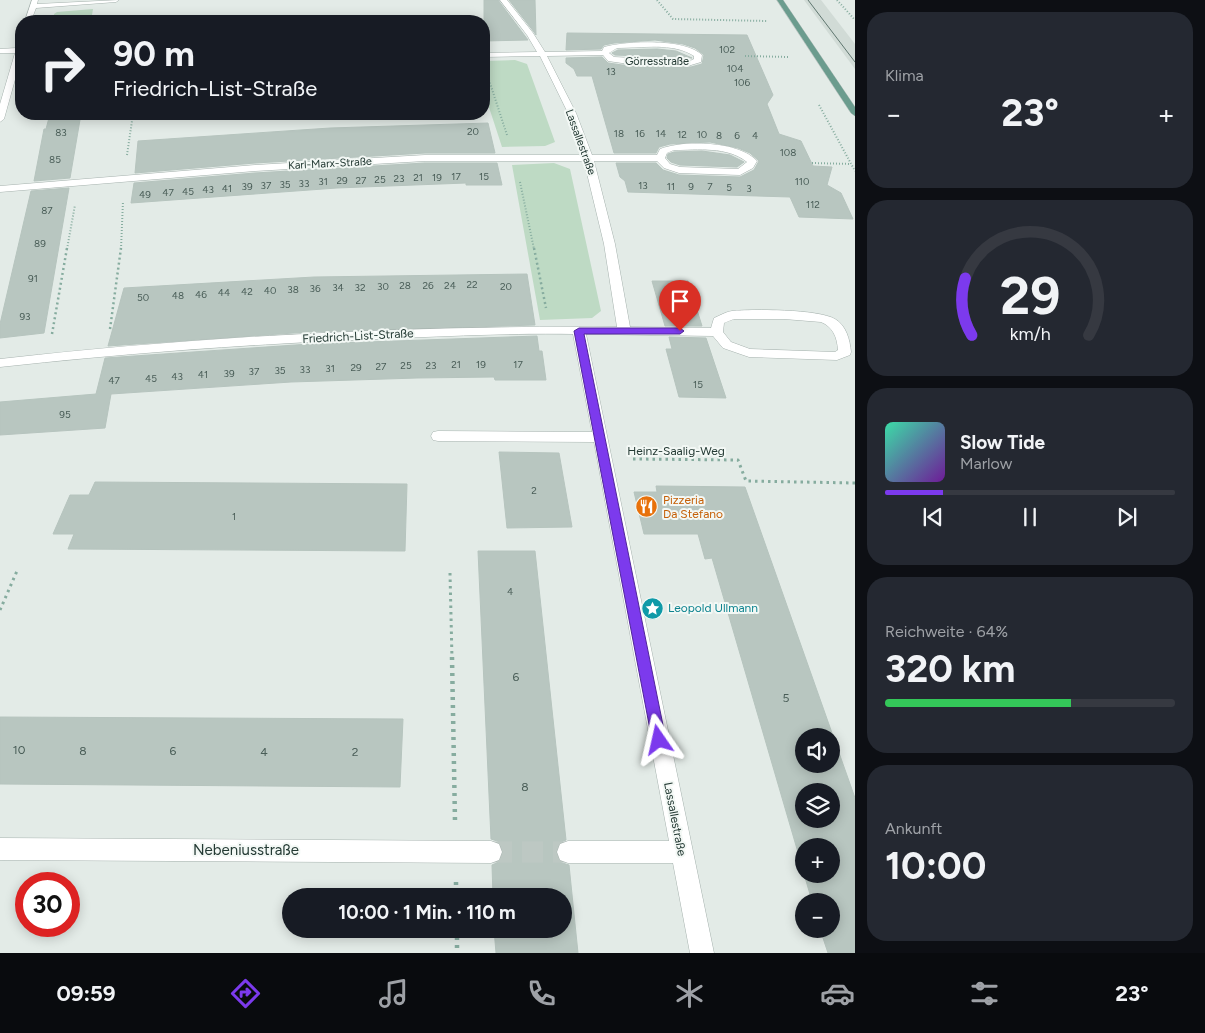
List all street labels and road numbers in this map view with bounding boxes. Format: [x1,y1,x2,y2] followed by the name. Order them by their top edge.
[625,55,689,68] street label: Görresstraße
[563,108,598,177] street label: Lassallestraße
[288,155,372,172] street label: Karl-Marx-Straße
[302,326,414,346] street label: Friedrich-List-Straße
[627,444,725,458] street label: Heinz-Saalig-Weg
[661,781,689,858] street label: Lassallestraße
[193,841,299,859] street label: Nebeniusstraße

